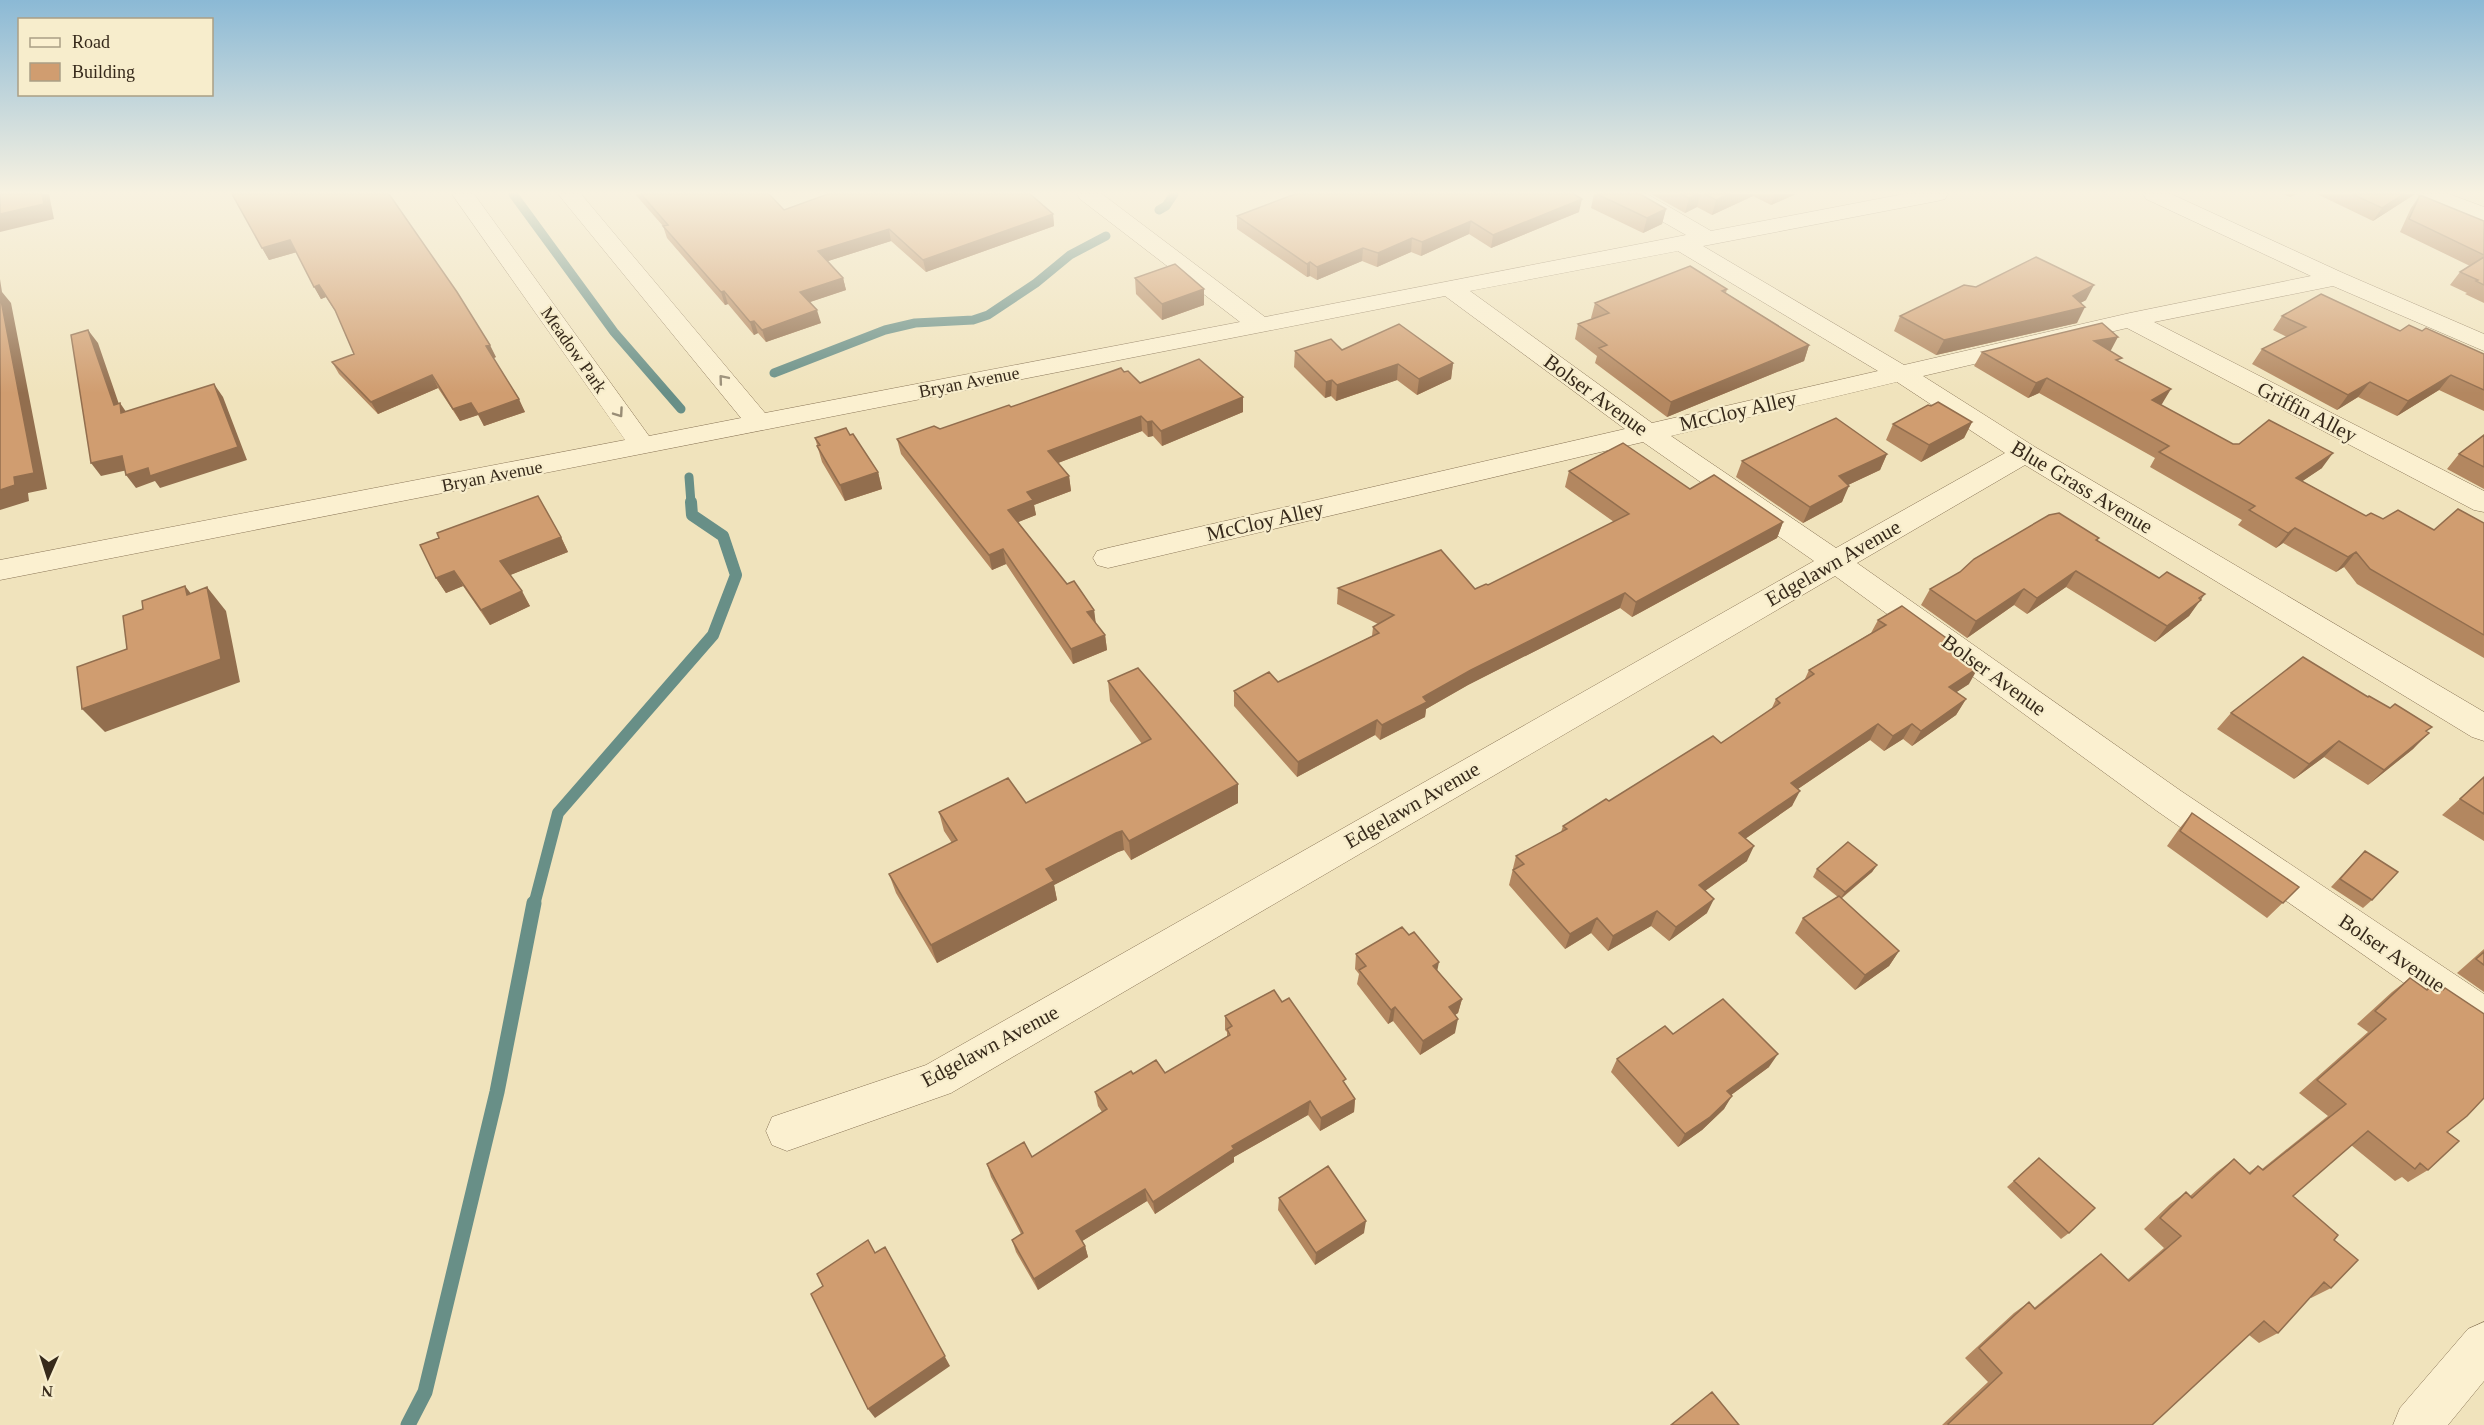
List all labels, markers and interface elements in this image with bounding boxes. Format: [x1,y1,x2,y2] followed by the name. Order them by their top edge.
[18,18,213,96] legend
[72,32,110,52] text: Road
[72,62,135,82] text: Building
[537,303,611,397] street label: Meadow Park
[1539,349,1653,441] street label: Bolser Avenue
[917,362,1021,402] street label: Bryan Avenue
[719,375,730,386] one-way arrow
[2253,377,2361,448] street label: Griffin Alley
[1677,386,1799,436] street label: McCloy Alley
[612,406,623,417] one-way arrow
[2007,435,2157,539] street label: Blue Grass Avenue
[440,456,544,496] street label: Bryan Avenue
[1204,496,1326,546] street label: McCloy Alley
[1761,515,1905,611] street label: Edgelawn Avenue
[1937,629,2051,721] street label: Bolser Avenue
[1340,757,1484,853] street label: Edgelawn Avenue
[2334,909,2450,997] street label: Bolser Avenue
[917,1000,1063,1092] street label: Edgelawn Avenue
[18,1347,78,1407] north arrow
[41,1383,53,1400] text: N

